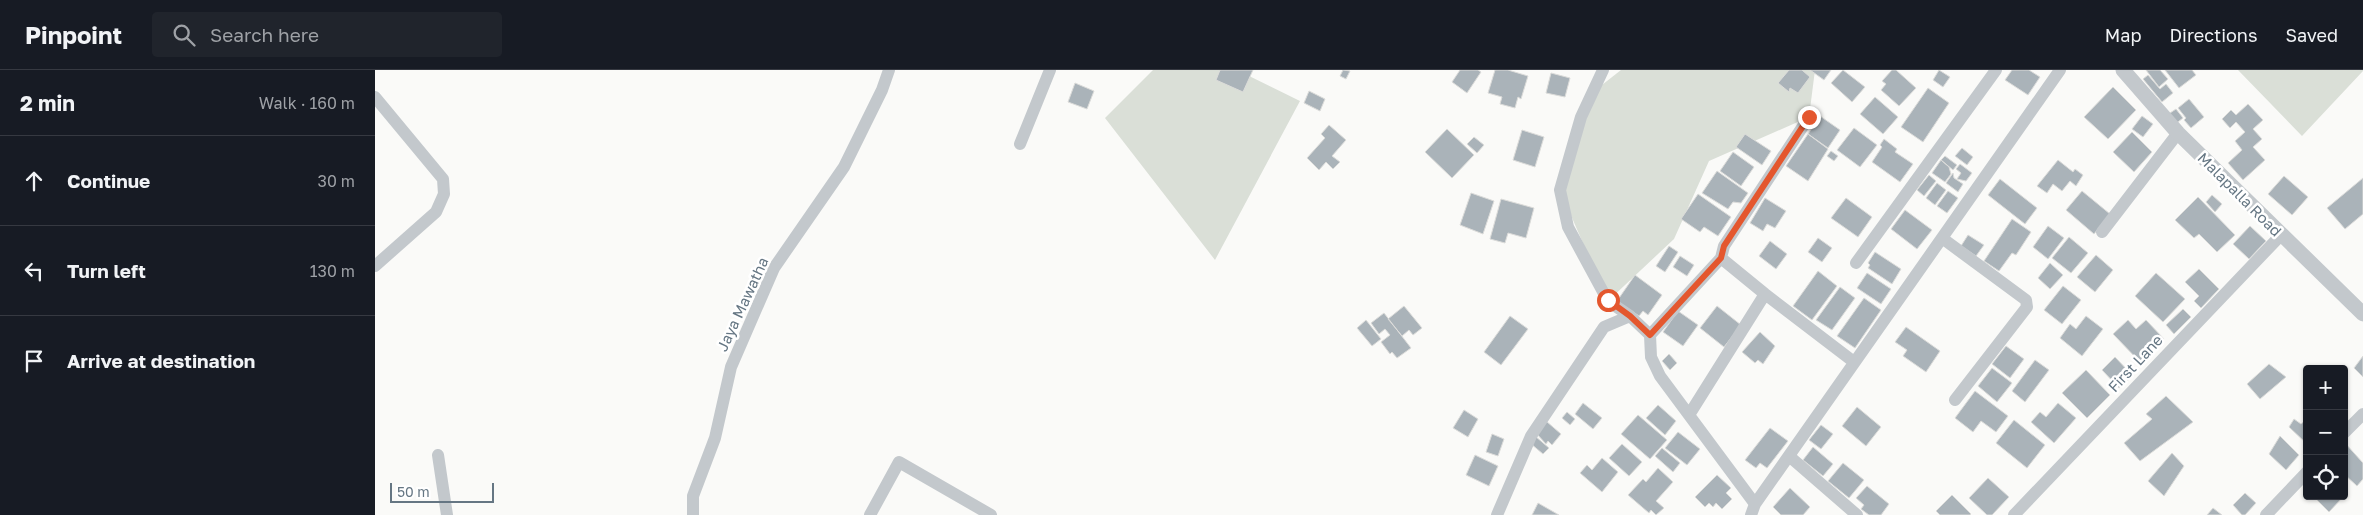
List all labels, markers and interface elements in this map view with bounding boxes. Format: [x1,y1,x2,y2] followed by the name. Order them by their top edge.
[152,12,502,57] search box
[25,20,122,49] text: Pinpoint
[170,21,198,49] icon: search
[210,23,319,46] text: Search here
[2105,24,2141,46] text: Map
[2169,24,2257,46] text: Directions
[2285,24,2338,46] text: Saved
[20,90,75,116] text: 2 min
[259,93,355,113] text: Walk · 160 m
[1798,106,1821,129] route end
[2194,148,2286,240] street label: Malapalla Road
[20,167,48,195] icon: ahead
[67,169,150,192] text: Continue
[318,171,355,191] text: 30 m
[712,254,772,354] street label: Jaya Mawatha
[20,257,48,285] icon: left
[67,259,146,282] text: Turn left
[310,261,355,281] text: 130 m
[1597,289,1620,312] route start
[2104,330,2166,395] street label: First Lane
[20,347,48,375] icon: arrive
[67,349,255,372] text: Arrive at destination
[2303,365,2348,500] map controls
[2303,365,2348,410] button: +
[2303,410,2348,455] button: −
[2303,455,2348,500] button: locate
[390,480,494,503] scale bar
[397,483,430,500] text: 50 m

